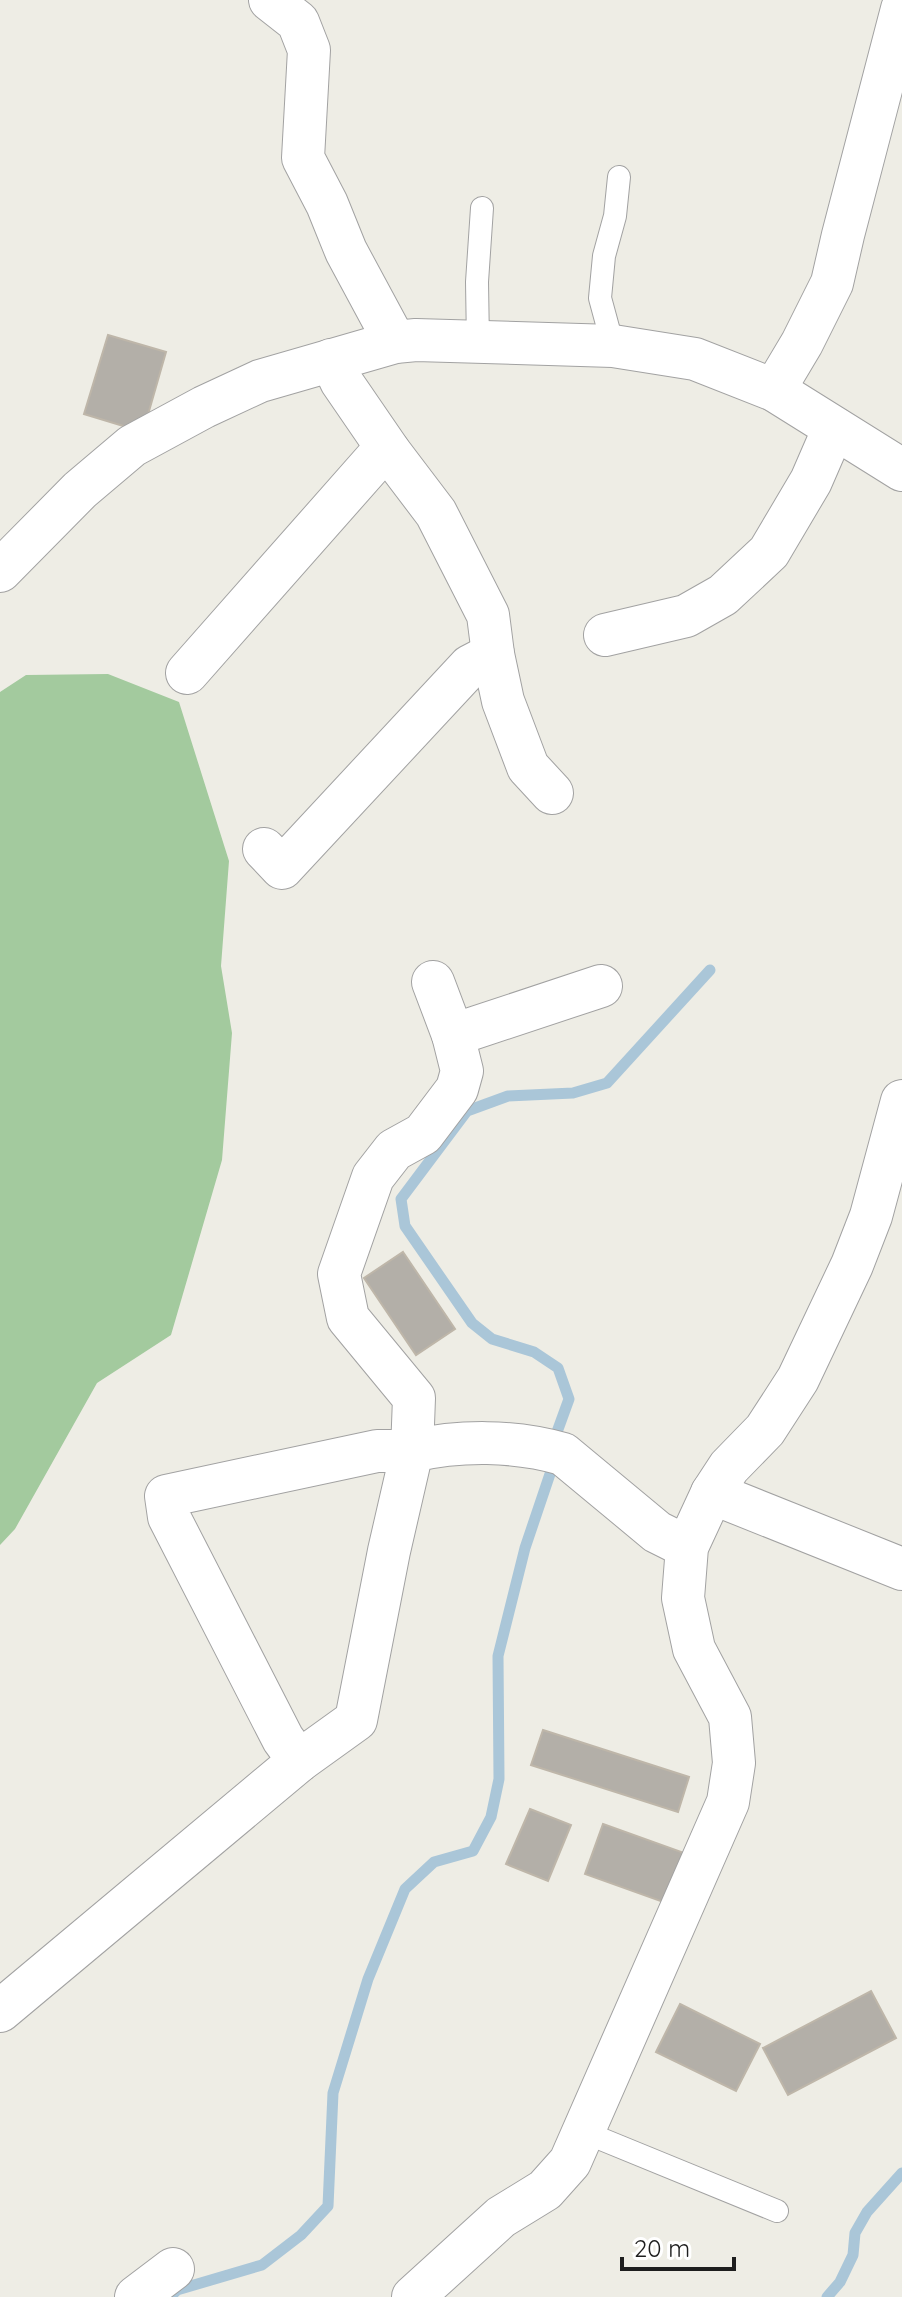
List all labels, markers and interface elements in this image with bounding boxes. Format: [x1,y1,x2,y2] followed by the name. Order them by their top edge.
[622,2221,734,2271] scale bar
[634,2233,690,2263] text: 20 m

